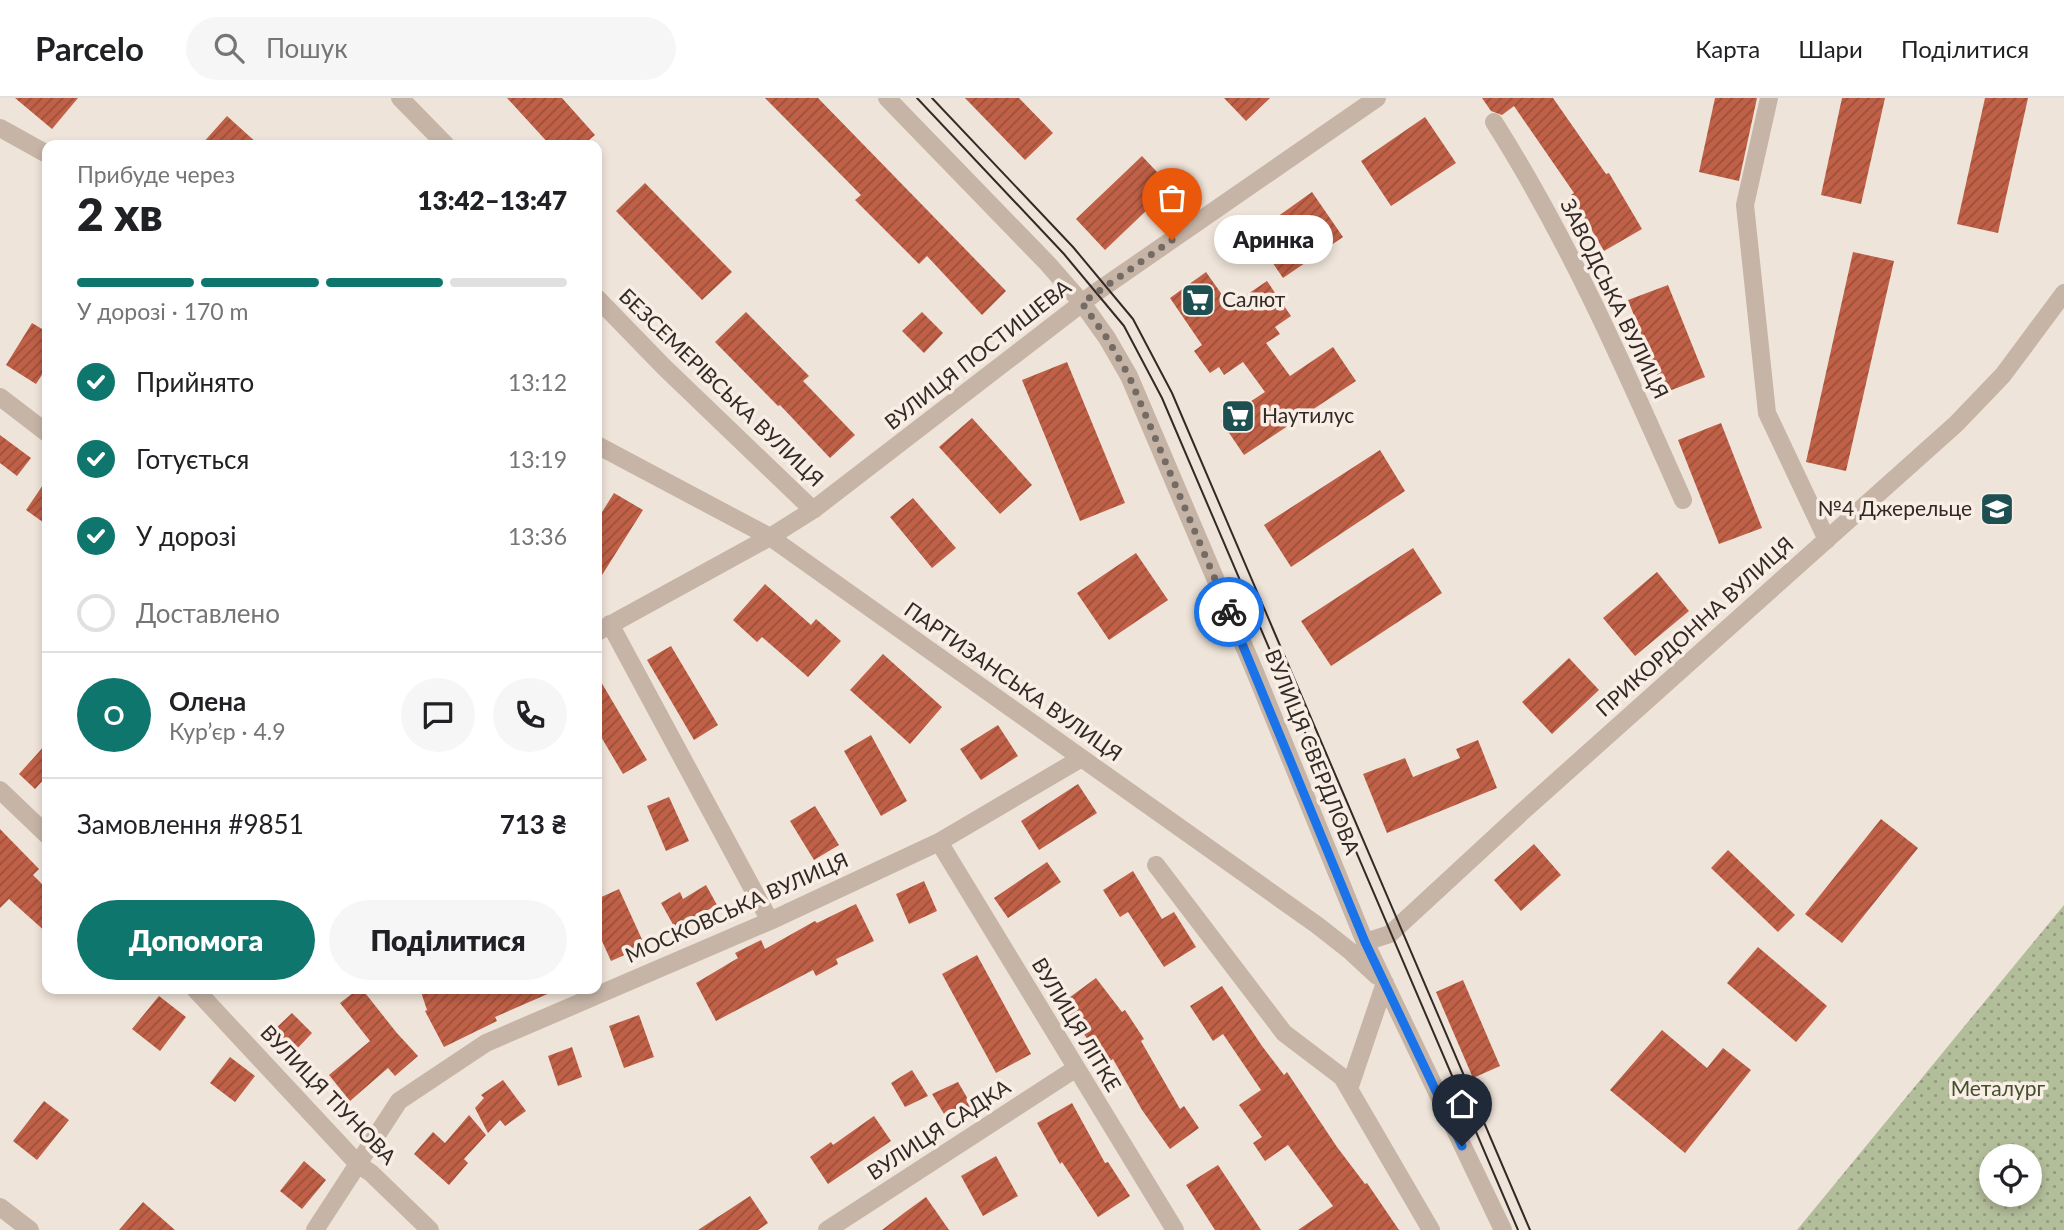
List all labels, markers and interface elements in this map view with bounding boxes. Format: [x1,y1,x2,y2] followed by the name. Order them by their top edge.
[186,17,676,80] search box
[35,28,144,68] text: Parcelo
[210,29,248,67] icon: search
[266,32,348,64] text: Пошук
[1695,34,1760,63] text: Карта
[1798,34,1863,63] text: Шари
[1901,34,2029,63] text: Поділитися
[77,160,235,188] text: Прибуде через
[1142,168,1202,240] pin
[1153,179,1191,217] icon: bag
[417,184,567,216] text: 13:42–13:47
[77,186,163,241] text: 2 хв
[1556,194,1675,402] street label: ЗАВОДСЬКА ВУЛИЦЯ
[1214,216,1333,264] callout: Аринка
[1233,225,1314,253] text: Аринка
[879,273,1076,434] street label: ВУЛИЦЯ ПОСТИШЕВА
[1179,281,1217,319] supermarket icon: Салют
[615,283,829,491] street label: БЕЗСЕМЕРІВСЬКА ВУЛИЦЯ
[1222,286,1286,311] place label: Салют
[77,297,248,325] text: У дорозі · 170 m
[77,363,115,401] icon: check
[136,366,254,398] text: Прийнято
[508,368,567,396] text: 13:12
[1219,397,1257,435] supermarket icon: Наутилус
[1262,402,1354,427] place label: Наутилус
[77,440,115,478] icon: check
[136,443,249,475] text: Готується
[508,445,567,473] text: 13:19
[1978,490,2016,528] school or university icon: №4 Джерельце
[1818,495,1972,520] place label: №4 Джерельце
[77,517,115,555] icon: check
[136,520,236,552] text: У дорозі
[508,522,567,550] text: 13:36
[1590,531,1798,721] street label: ПРИКОРДОННА ВУЛИЦЯ
[1194,577,1264,647] courier
[1210,593,1248,631] icon: bike
[900,596,1128,766] street label: ПАРТИЗАНСЬКА ВУЛИЦЯ
[136,597,280,629] text: Доставлено
[1261,645,1366,858] street label: ВУЛИЦЯ СВЕРДЛОВА
[401,678,475,752] button: chat
[493,678,567,752] button: phone
[169,685,246,717] text: Олена
[103,699,125,731] text: О
[169,717,286,745] text: Кур’єр · 4.9
[77,808,304,840] text: Замовлення #9851
[500,808,567,840] text: 713 ₴
[621,846,852,967] street label: МОСКОВСЬКА ВУЛИЦЯ
[77,900,315,980] button: Допомога
[329,900,567,980] button: Поділитися
[1027,953,1127,1096] street label: ВУЛИЦЯ ЛІТКЕ
[256,1019,403,1169] street label: ВУЛИЦЯ ТІУНОВА
[862,1073,1015,1184] street label: ВУЛИЦЯ САДКА
[1432,1074,1492,1146] pin
[1951,1075,2046,1100] park label: Металург
[1443,1085,1481,1123] icon: home
[1979,1144,2042,1207] map controls
[1979,1144,2042,1207] button: locate

